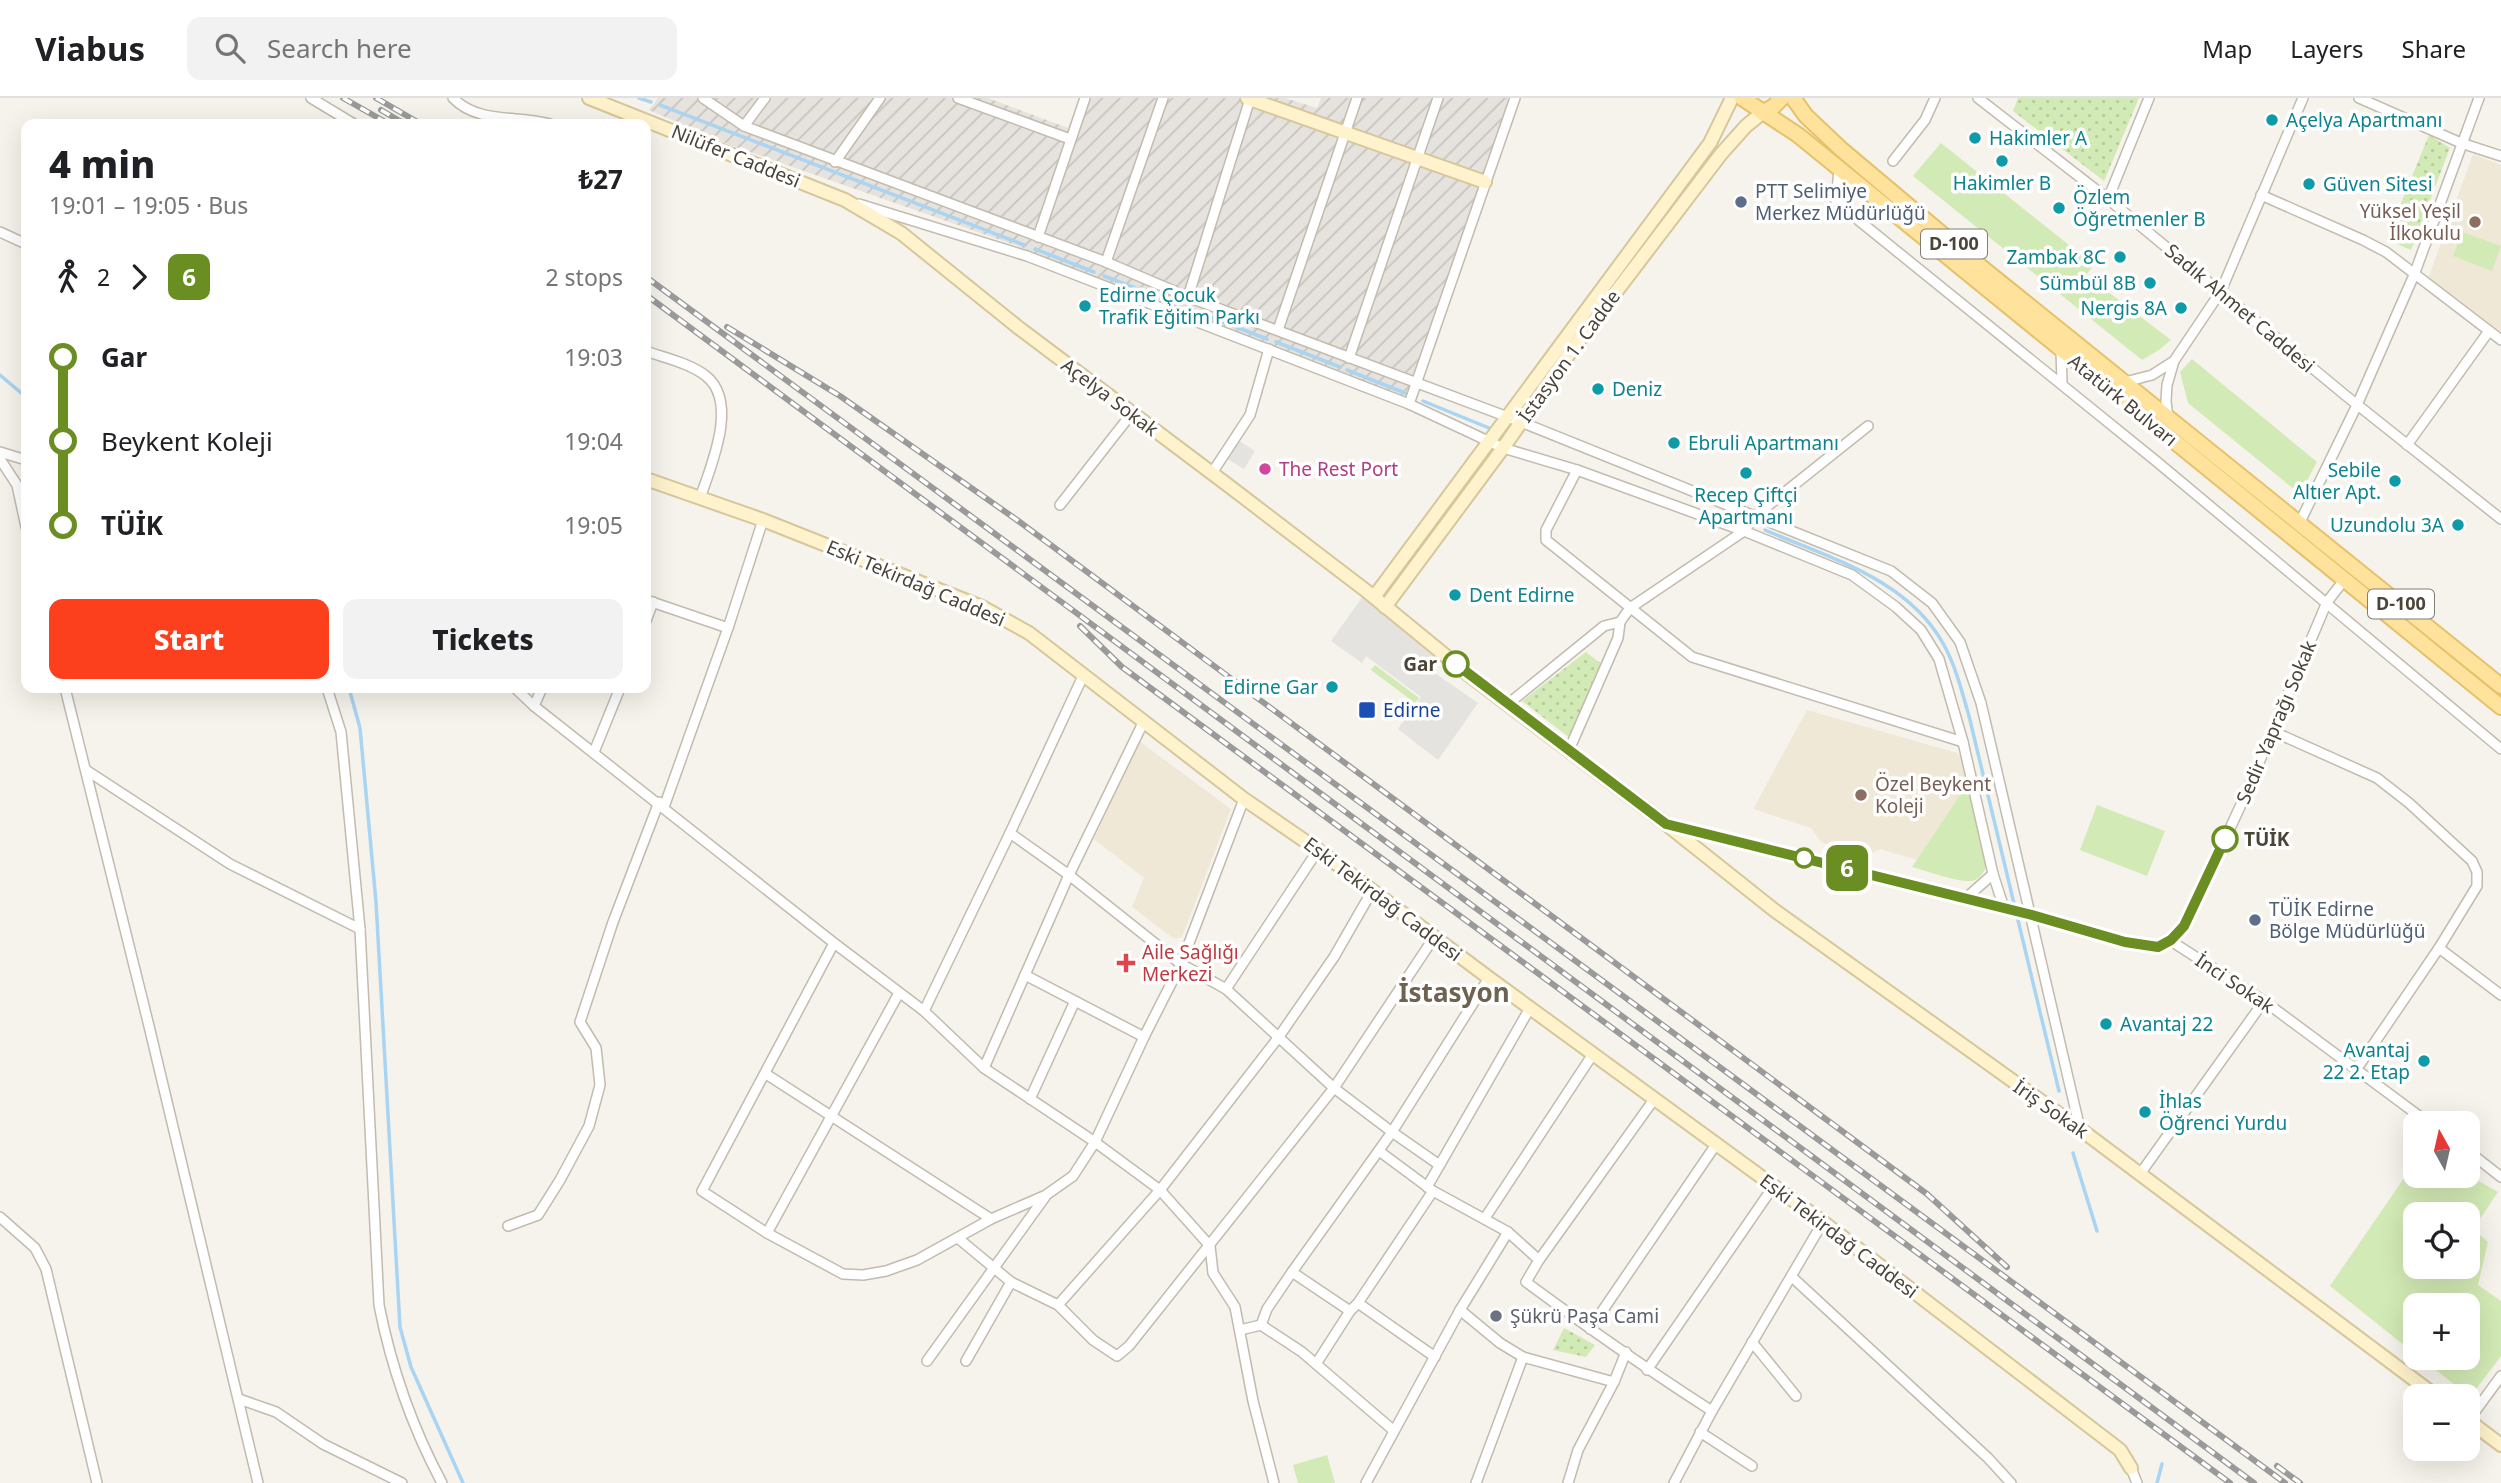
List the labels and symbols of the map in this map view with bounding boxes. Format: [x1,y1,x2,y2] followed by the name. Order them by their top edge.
[2286,107,2442,133] place label: Açelya Apartmanı
[2264,112,2280,128] marker: Açelya Apartmanı
[668,118,804,194] street label: Nilüfer Caddesi
[1989,125,2088,151] place label: Hakimler A
[1967,130,1983,146] marker: Hakimler A
[1994,153,2010,169] marker: Hakimler B
[1953,170,2051,196] place label: Hakimler B
[2323,171,2433,197] place label: Güven Sitesi
[2301,176,2317,192] marker: Güven Sitesi
[1755,178,1926,226] place label: PTT Selimiye Merkez Müdürlüğü
[2073,184,2206,232] place label: Özlem Öğretmenler B
[1733,194,1749,210] marker: PTT Selimiye Merkez Müdürlüğü
[2360,198,2461,246] place label: Yüksel Yeşil İlkokulu
[2051,200,2067,216] marker: Özlem Öğretmenler B
[2467,214,2483,230] marker: Yüksel Yeşil İlkokulu
[1921,230,1987,258] road number: D-100
[2160,238,2320,378] street label: Sadık Ahmet Caddesi
[2006,244,2106,270] place label: Zambak 8C
[2112,249,2128,265] marker: Zambak 8C
[2040,270,2136,296] place label: Sümbül 8B
[2142,275,2158,291] marker: Sümbül 8B
[1099,282,1260,330] place label: Edirne Çocuk Trafik Eğitim Parkı
[1512,285,1626,427] street label: İstasyon 1. Cadde
[2081,295,2168,321] place label: Nergis 8A
[1077,298,1093,314] marker: Edirne Çocuk Trafik Eğitim Parkı
[2173,300,2189,316] marker: Nergis 8A
[2063,348,2183,452] street label: Atatürk Bulvarı
[1056,352,1164,442] street label: Açelya Sokak
[1612,376,1662,402] place label: Deniz
[1590,381,1606,397] marker: Deniz
[1688,430,1839,456] place label: Ebruli Apartmanı
[1666,435,1682,451] marker: Ebruli Apartmanı
[1279,456,1398,482] place label: The Rest Port
[2293,457,2381,505] place label: Sebile Altıer Apt.
[1257,461,1273,477] marker: The Rest Port
[1738,465,1754,481] marker: Recep Çiftçi Apartmanı
[2387,473,2403,489] marker: Sebile Altıer Apt.
[1694,482,1798,530] place label: Recep Çiftçi Apartmanı
[2330,512,2445,538] place label: Uzundolu 3A
[2450,517,2466,533] marker: Uzundolu 3A
[823,534,1009,632] street label: Eski Tekirdağ Caddesi
[1469,582,1575,608] place label: Dent Edirne
[1447,587,1463,603] marker: Dent Edirne
[2368,590,2434,618] road number: D-100
[2230,636,2322,808] street label: Sedir Yaprağı Sokak
[1403,651,1437,677] place label: Gar
[1443,651,1469,677] marker: Gar
[1223,674,1318,700] place label: Edirne Gar
[1324,679,1340,695] marker: Edirne Gar
[1383,697,1440,723] place label: Edirne
[1357,700,1377,720] marker: Edirne
[1875,771,1991,819] place label: Özel Beykent Koleji
[1853,787,1869,803] marker: Özel Beykent Koleji
[2212,826,2238,852] marker: TÜİK
[2244,826,2290,852] place label: TÜİK
[1299,831,1467,967] street label: Eski Tekirdağ Caddesi
[1824,845,1870,891] line badge: 6
[1794,848,1814,868] unlabelled marker
[2269,896,2425,944] place label: TÜİK Edirne Bölge Müdürlüğü
[2247,912,2263,928] marker: TÜİK Edirne Bölge Müdürlüğü
[1142,939,1239,987] place label: Aile Sağlığı Merkezi
[2190,947,2280,1019] street label: İnci Sokak
[1116,953,1136,973] marker: Aile Sağlığı Merkezi
[1398,974,1510,1010] district label: İstasyon
[2120,1011,2213,1037] place label: Avantaj 22
[2098,1016,2114,1032] marker: Avantaj 22
[2323,1037,2410,1085] place label: Avantaj 22 2. Etap
[2416,1053,2432,1069] marker: Avantaj 22 2. Etap
[2008,1074,2094,1144] street label: İriş Sokak
[2159,1088,2287,1136] place label: İhlas Öğrenci Yurdu
[2137,1104,2153,1120] marker: İhlas Öğrenci Yurdu
[2403,1111,2480,1188] north arrow
[1755,1168,1923,1304] street label: Eski Tekirdağ Caddesi
[1510,1303,1659,1329] place label: Şükrü Paşa Cami
[1488,1308,1504,1324] marker: Şükrü Paşa Cami

